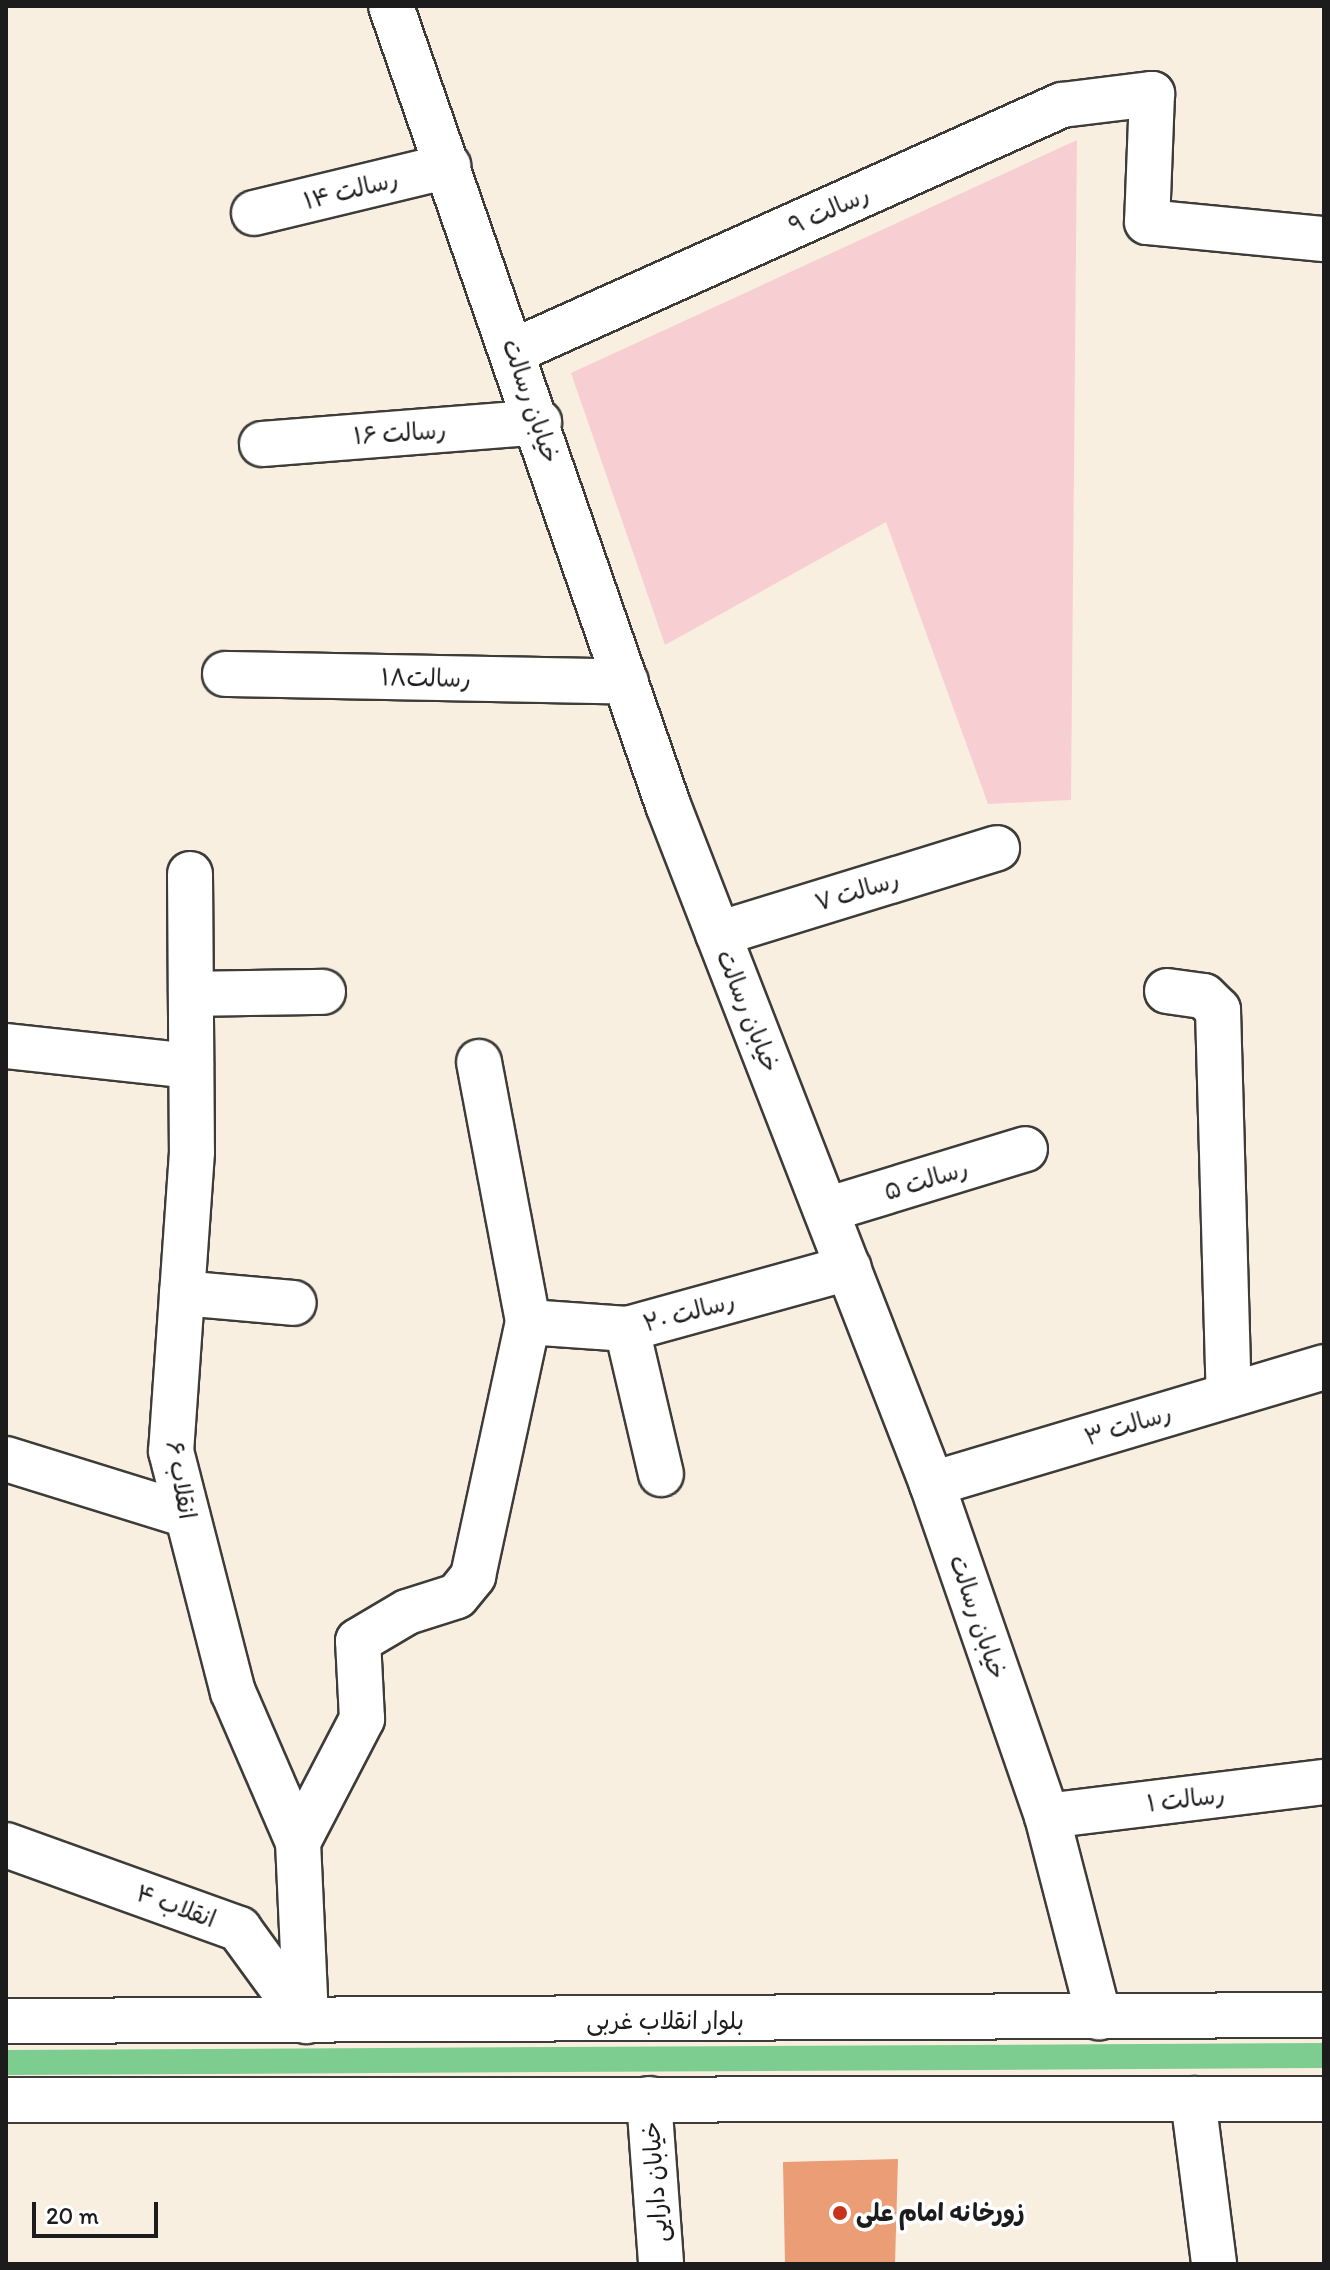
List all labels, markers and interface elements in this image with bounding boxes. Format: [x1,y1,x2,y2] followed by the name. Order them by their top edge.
[301,164,401,216] street label: رسالت ۱۴
[784,180,874,240] street label: رسالت ۹
[496,335,566,467] street label: خیابان رسالت
[353,415,447,451] street label: رسالت ۱۶
[381,663,471,693] street label: رسالت۱۸
[811,865,903,917] street label: رسالت ۷
[710,946,786,1076] street label: خیابان رسالت
[880,1154,972,1206] street label: رسالت ۵
[640,1286,738,1338] street label: رسالت ۲۰
[1081,1398,1175,1452] street label: رسالت ۳
[160,1439,202,1521] street label: انقلاب ۶
[943,1551,1013,1683] street label: خیابان رسالت
[1145,1780,1227,1818] street label: رسالت ۱
[132,1878,220,1934] street label: انقلاب ۴
[586,2007,744,2035] street label: بلوار انقلاب غربی
[636,2121,674,2243] street label: خیابان دارایی
[36,2186,162,2236] scale bar
[856,2199,1024,2227] place label: زورخانه امام علی
[46,2201,99,2230] text: 20 m
[831,2204,849,2222] marker: زورخانه امام علی

